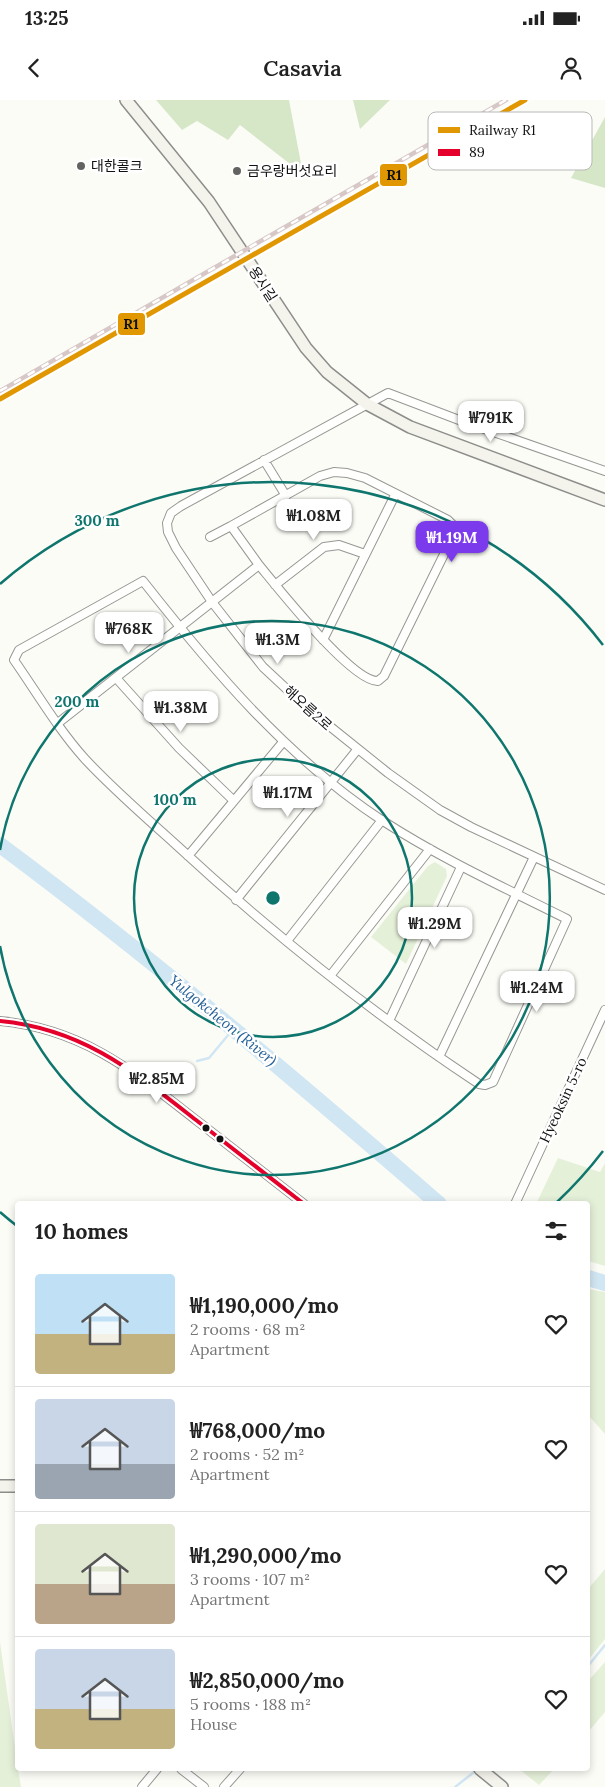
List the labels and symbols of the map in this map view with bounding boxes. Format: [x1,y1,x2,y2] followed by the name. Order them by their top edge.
[428,112,592,170] legend
[469,121,536,139] text: Railway R1
[469,143,485,161] text: 89
[91,157,143,175] place label: 대한콜크
[75,160,87,172] marker: 대한콜크
[247,162,337,180] place label: 금우랑버섯요리
[379,163,408,187] line badge: R1
[231,165,243,177] marker: 금우랑버섯요리
[386,166,402,184] text: R1
[245,263,281,305] street label: 용시길
[117,312,146,336] line badge: R1
[123,315,139,333] text: R1
[456,400,526,443] pin: ₩791K
[273,498,355,541] pin: ₩1.08M
[74,511,120,530] text: 300 m
[411,520,493,563] pin: ₩1.19M
[94,612,164,654] pin: ₩768K
[243,622,313,665] pin: ₩1.3M
[280,682,336,735] street label: 해오름2로
[140,690,222,733] pin: ₩1.38M
[55,692,100,711] text: 200 m
[247,776,329,818] pin: ₩1.17M
[154,790,197,809] text: 100 m
[264,889,282,907] centre of rings
[394,906,476,949] pin: ₩1.29M
[496,970,578,1013] pin: ₩1.24M
[165,971,281,1070] water label: Yulgokcheon (River)
[535,1054,591,1146] street label: Hyeoksin 5-ro
[116,1062,198,1104] pin: ₩2.85M
[201,1123,211,1133] unlabelled marker
[215,1134,225,1144] unlabelled marker

